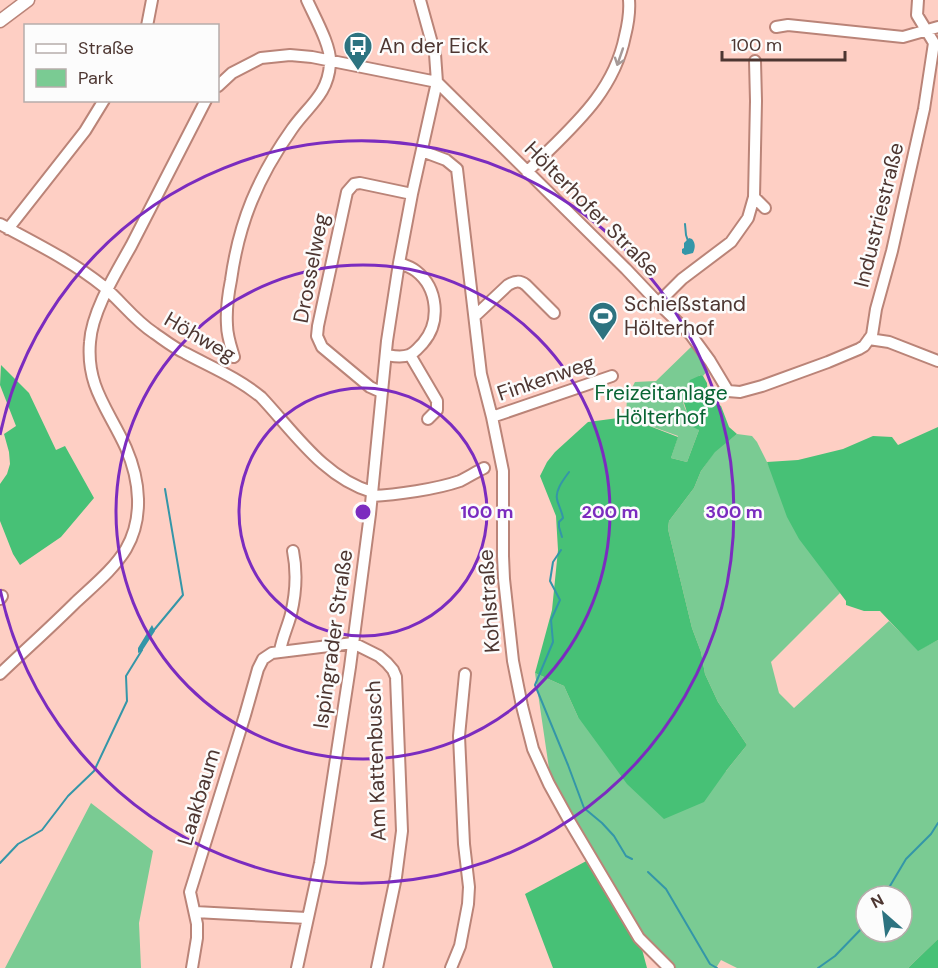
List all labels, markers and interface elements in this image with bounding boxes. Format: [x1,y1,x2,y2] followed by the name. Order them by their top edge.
[24,24,219,102] legend
[722,24,845,62] scale bar
[342,30,374,72] bus stop icon: An der Eick
[379,32,489,60] place label: An der Eick
[731,33,782,57] text: 100 m
[78,36,134,60] text: Straße
[613,47,624,66] one-way arrow
[78,66,114,90] text: Park
[518,135,666,283] street label: Hölterhofer Straße
[847,140,911,290] street label: Industriestraße
[287,210,335,325] street label: Drosselweg
[624,290,746,342] place label: Schießstand Hölterhof
[587,300,619,342] sports icon: Schießstand Hölterhof
[159,305,241,369] street label: Höhweg
[494,348,599,408] street label: Finkenweg
[594,379,728,431] park label: Freizeitanlage Hölterhof
[460,500,514,524] text: 100 m
[582,500,638,524] text: 200 m
[705,500,763,524] text: 300 m
[353,502,373,522] centre of rings
[307,548,359,730] street label: Ispingrader Straße
[471,548,507,654] street label: Kohlstraße
[359,680,393,842] street label: Am Kattenbusch
[171,745,227,849] street label: Laakbaum
[854,884,914,944] north arrow
[867,889,887,913] text: N

